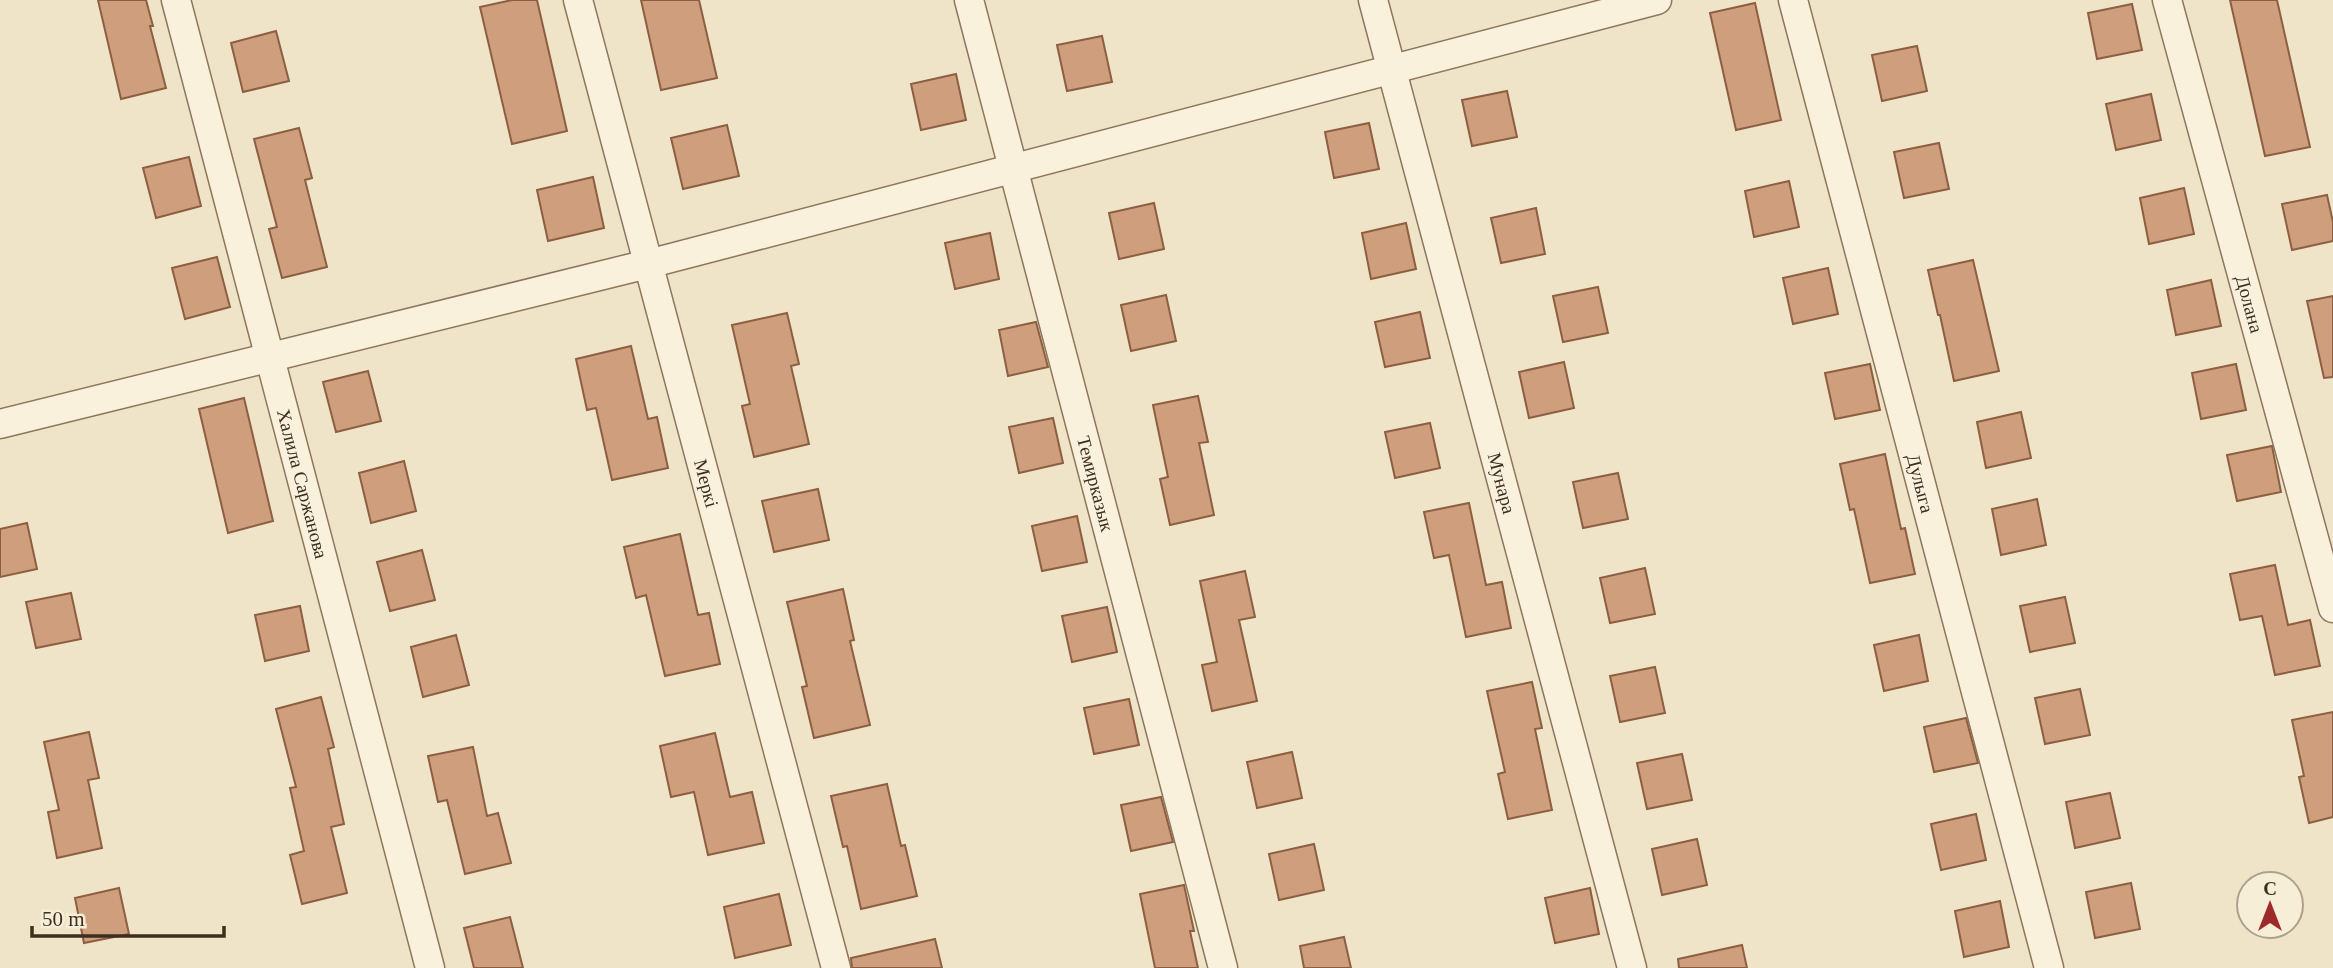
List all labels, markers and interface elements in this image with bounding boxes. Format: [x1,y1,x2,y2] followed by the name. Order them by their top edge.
[2232,273,2268,336] street label: Долана
[273,407,333,561] street label: Халила Саржанова
[1073,434,1119,534] street label: Темирказык
[1484,450,1521,516] street label: Мунара
[1903,452,1939,516] street label: Дулыга
[690,457,723,510] street label: Меркі
[2235,870,2305,940] north arrow
[2263,878,2277,899] text: С
[32,894,224,938] scale bar
[42,907,85,931] text: 50 m

